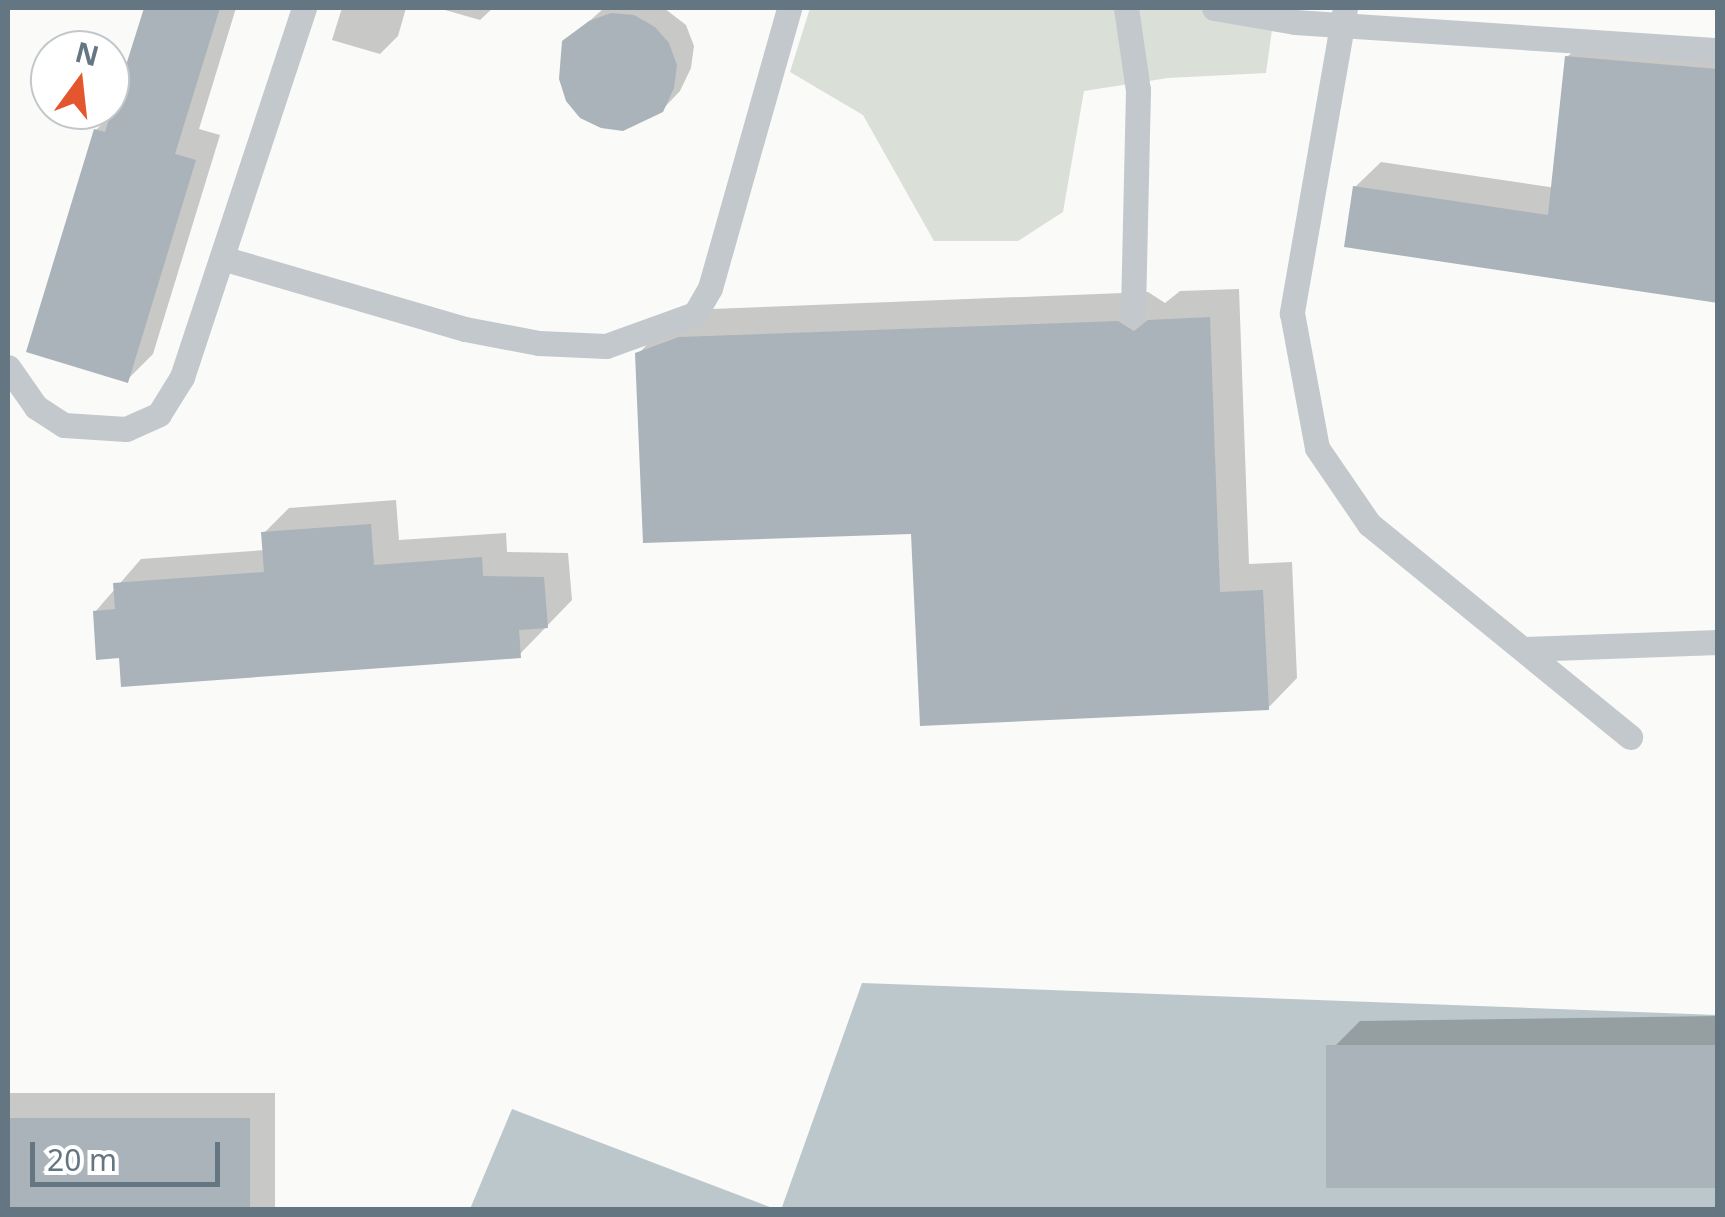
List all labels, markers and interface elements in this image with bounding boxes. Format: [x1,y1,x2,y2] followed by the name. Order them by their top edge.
[30,30,130,130] north arrow
[71,32,103,74] text: N
[35,1122,225,1184] scale bar
[47,1139,117,1180] text: 20 m

